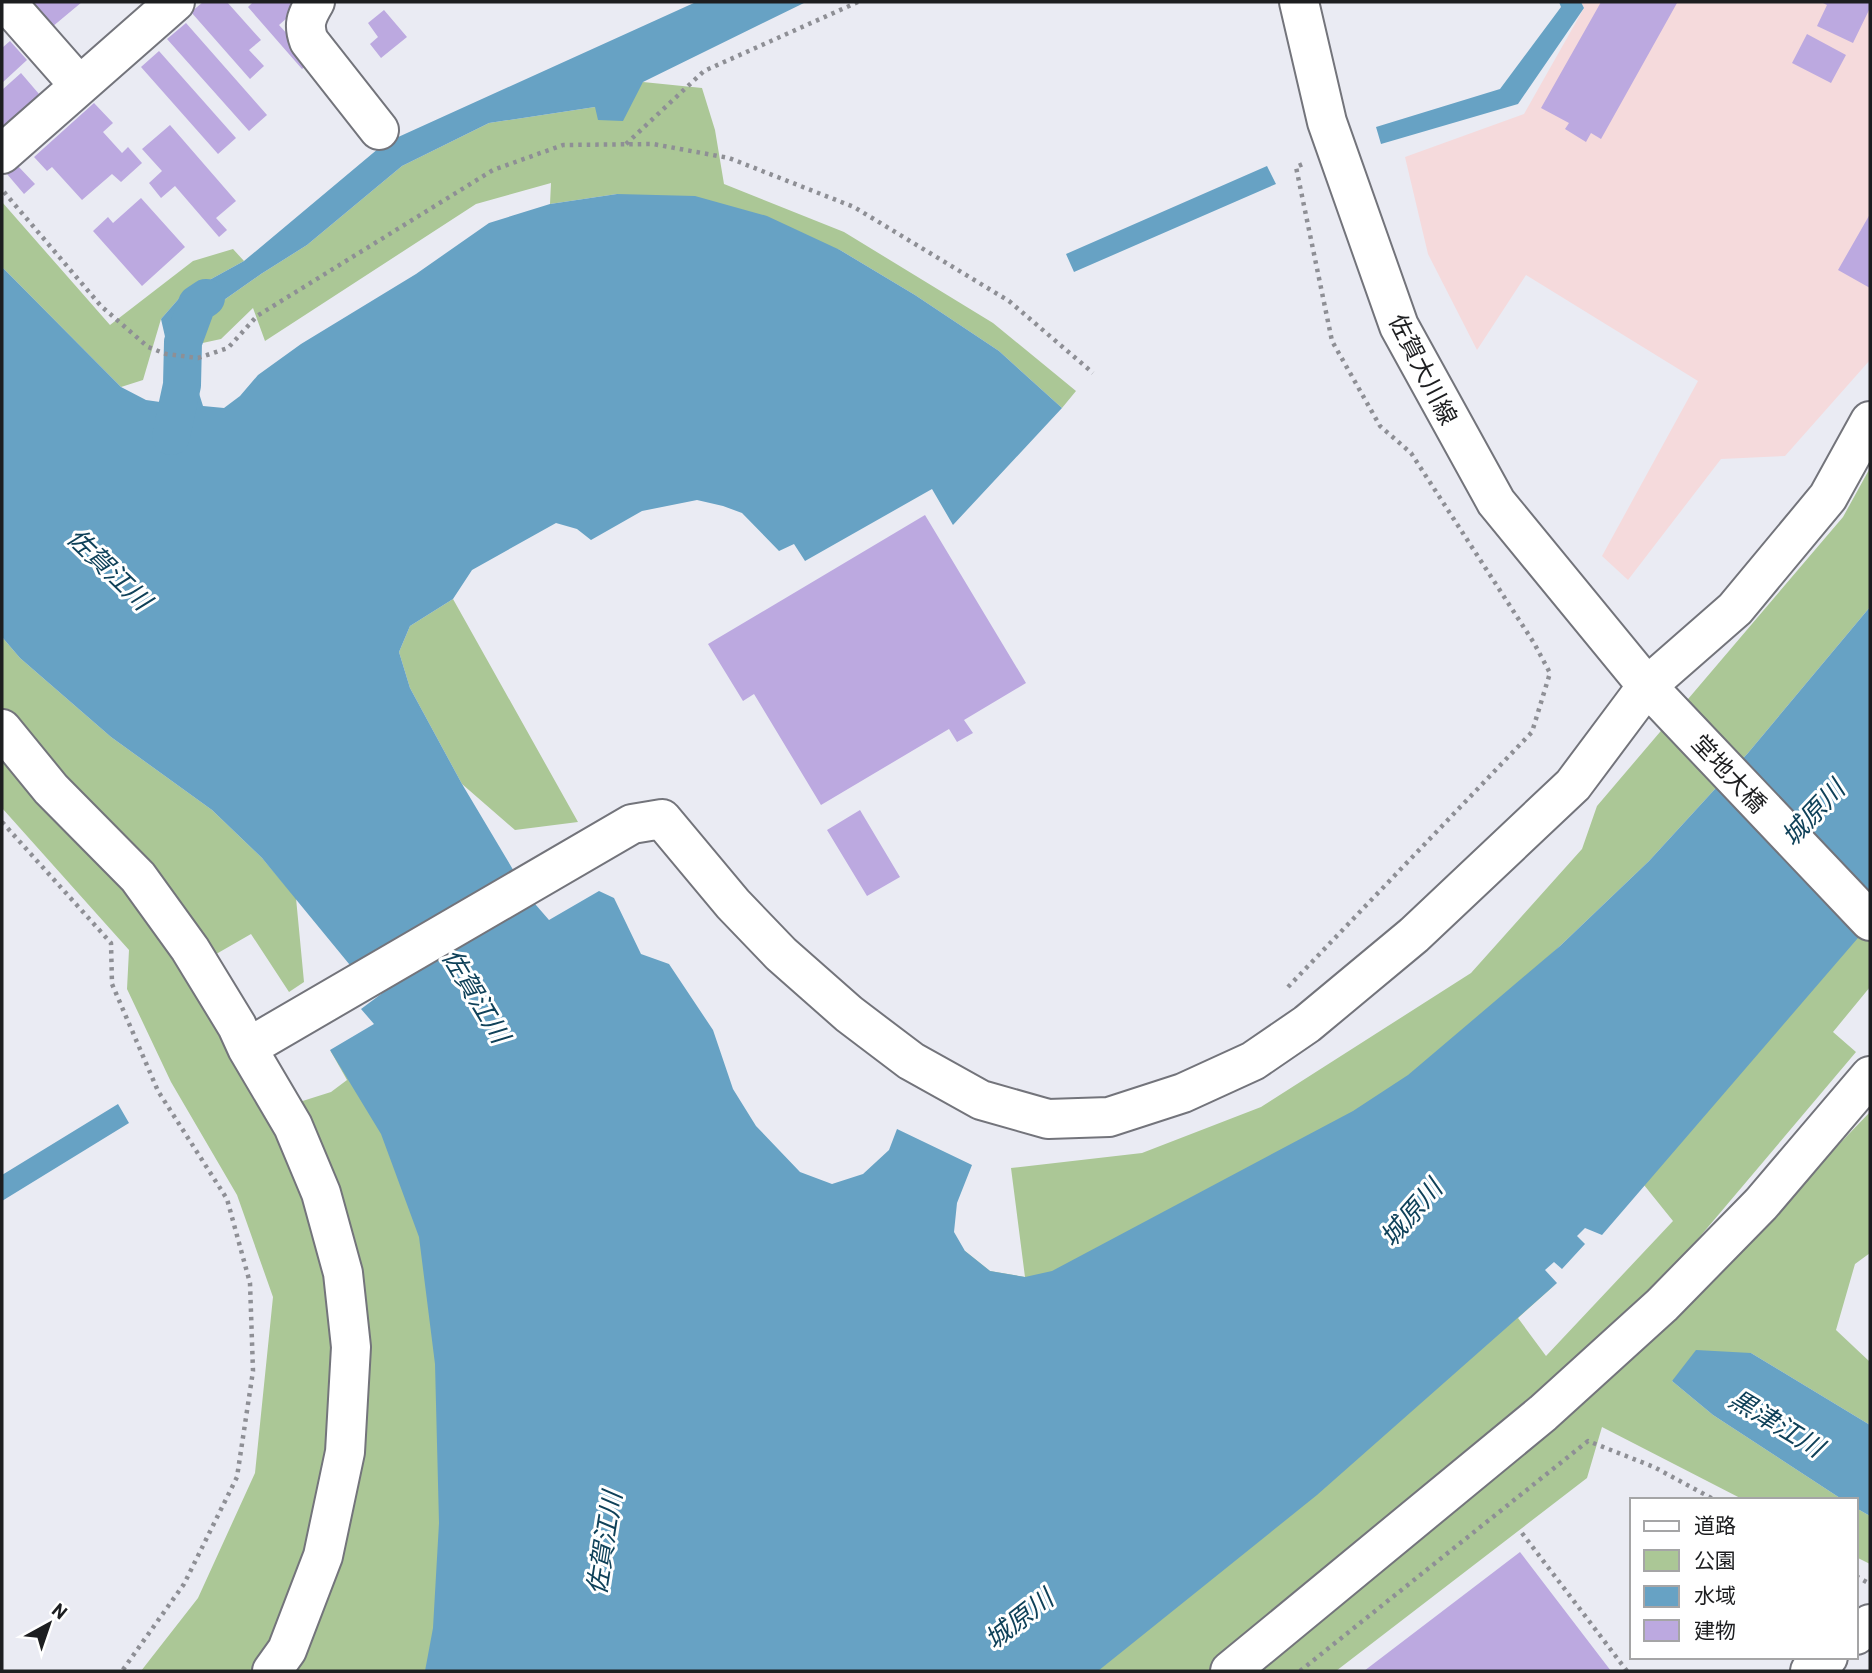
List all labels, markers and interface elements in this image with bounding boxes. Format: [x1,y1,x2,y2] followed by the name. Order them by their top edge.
[1384,309,1464,429] street label: 佐賀大川線
[62,521,160,617] water label: 佐賀江川
[1687,728,1773,818] street label: 堂地大橋
[1774,771,1852,851] water label: 城原川
[437,942,519,1050] water label: 佐賀江川
[1373,1170,1449,1252] water label: 城原川
[1724,1382,1832,1464] water label: 黒津江川
[580,1486,627,1597] water label: 佐賀江川
[1630,1498,1858,1659] legend
[1694,1512,1736,1537] text: 道路
[1694,1547,1736,1572] text: 公園
[978,1580,1061,1654] water label: 城原川
[1694,1582,1736,1607] text: 水域
[14,1589,84,1659] north arrow
[48,1598,72,1623] text: N
[1694,1617,1736,1642] text: 建物

